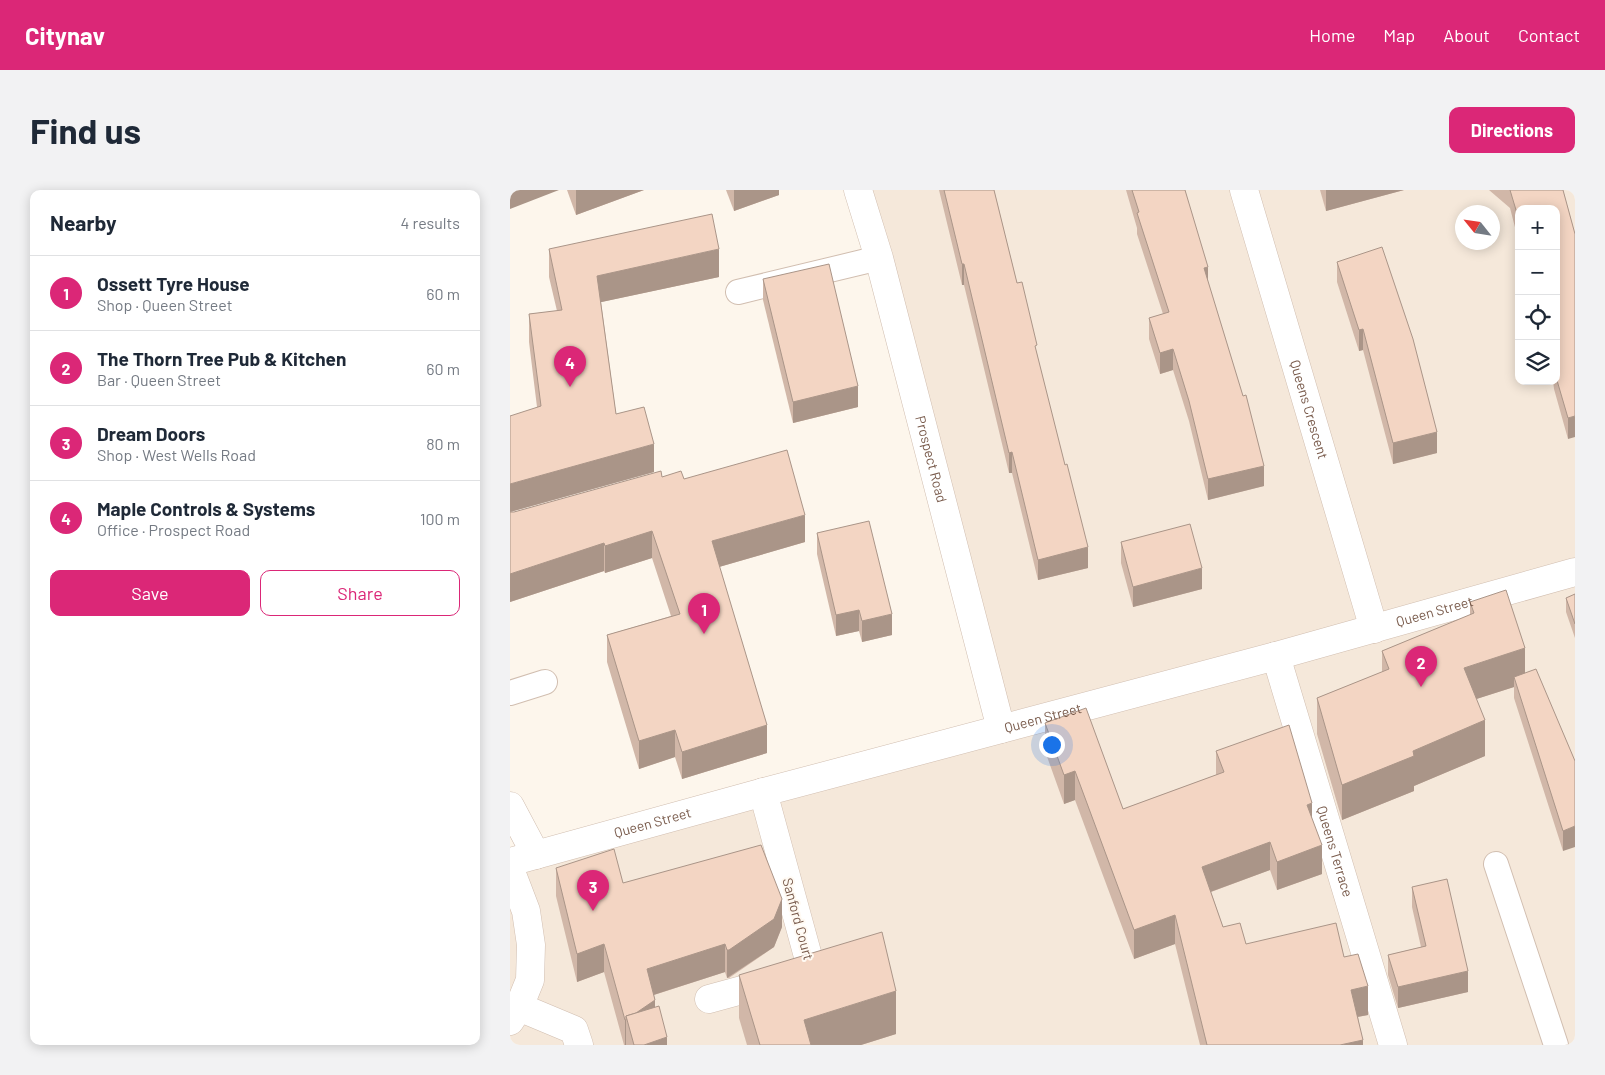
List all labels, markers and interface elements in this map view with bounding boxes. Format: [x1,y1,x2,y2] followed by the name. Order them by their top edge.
[25,21,105,50] text: Citynav
[1309,24,1355,46] text: Home
[1383,24,1415,46] text: Map
[1443,24,1490,46] text: About
[1518,24,1580,46] text: Contact
[1449,107,1575,153] button: Directions
[30,109,141,151] text: Find us
[1455,205,1500,250] north arrow
[1515,205,1560,385] map controls
[1515,205,1560,250] button: +
[50,210,116,235] text: Nearby
[400,213,460,232] text: 4 results
[1515,250,1560,295] button: −
[97,272,250,295] text: Ossett Tyre House
[63,284,69,303] text: 1
[426,284,460,303] text: 60 m
[97,295,233,314] text: Shop · Queen Street
[1515,295,1560,340] button: locate
[1515,340,1560,385] button: layers
[554,346,586,387] pin: 4
[97,347,346,370] text: The Thorn Tree Pub & Kitchen
[1287,358,1332,461] street label: Queens Crescent
[62,359,70,378] text: 2
[426,359,460,378] text: 60 m
[97,370,221,389] text: Bar · Queen Street
[912,414,951,504] street label: Prospect Road
[97,422,205,445] text: Dream Doors
[62,434,70,453] text: 3
[426,434,460,453] text: 80 m
[97,445,256,464] text: Shop · West Wells Road
[97,497,315,520] text: Maple Controls & Systems
[61,509,71,528] text: 4
[420,509,460,528] text: 100 m
[97,520,250,539] text: Office · Prospect Road
[50,570,250,616] button: Save
[260,570,460,616] button: Share
[1394,592,1475,630] street label: Queen Street
[688,593,720,634] pin: 1
[1405,646,1437,687] pin: 2
[1002,699,1083,736] street label: Queen Street
[1039,732,1065,758] your location
[612,803,693,841] street label: Queen Street
[1314,804,1357,899] street label: Queens Terrace
[577,870,609,911] pin: 3
[779,876,818,962] street label: Sanford Court

